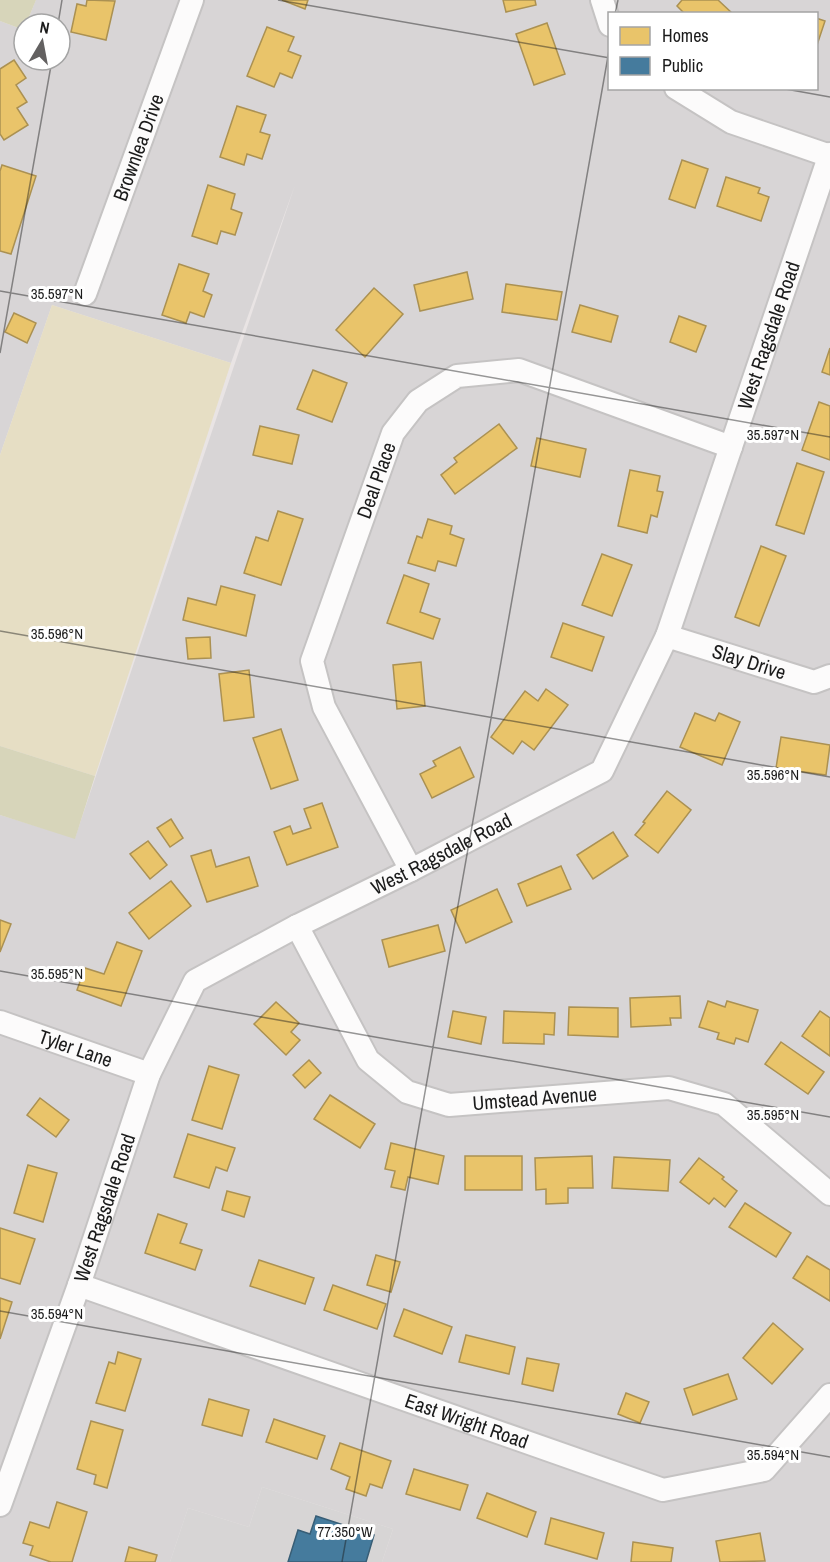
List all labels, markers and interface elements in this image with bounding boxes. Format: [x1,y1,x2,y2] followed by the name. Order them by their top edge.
[12,12,72,72] north arrow
[608,12,818,90] legend
[38,16,51,39] text: N
[662,23,709,48] text: Homes
[662,53,703,78] text: Public
[106,90,170,205] street label: Brownlea Drive
[731,258,806,413] street label: West Ragsdale Road
[31,283,83,304] text: 35.597°N
[747,424,799,445] text: 35.597°N
[350,438,402,522] street label: Deal Place
[31,623,83,644] text: 35.596°N
[709,637,789,685] street label: Slay Drive
[747,764,799,785] text: 35.596°N
[366,806,516,901] street label: West Ragsdale Road
[31,963,83,984] text: 35.595°N
[35,1023,116,1073] street label: Tyler Lane
[471,1080,598,1116] street label: Umstead Avenue
[747,1104,799,1125] text: 35.595°N
[67,1130,141,1285] street label: West Ragsdale Road
[31,1303,83,1324] text: 35.594°N
[402,1387,532,1455] street label: East Wright Road
[747,1444,799,1465] text: 35.594°N
[317,1521,373,1542] text: 77.350°W

